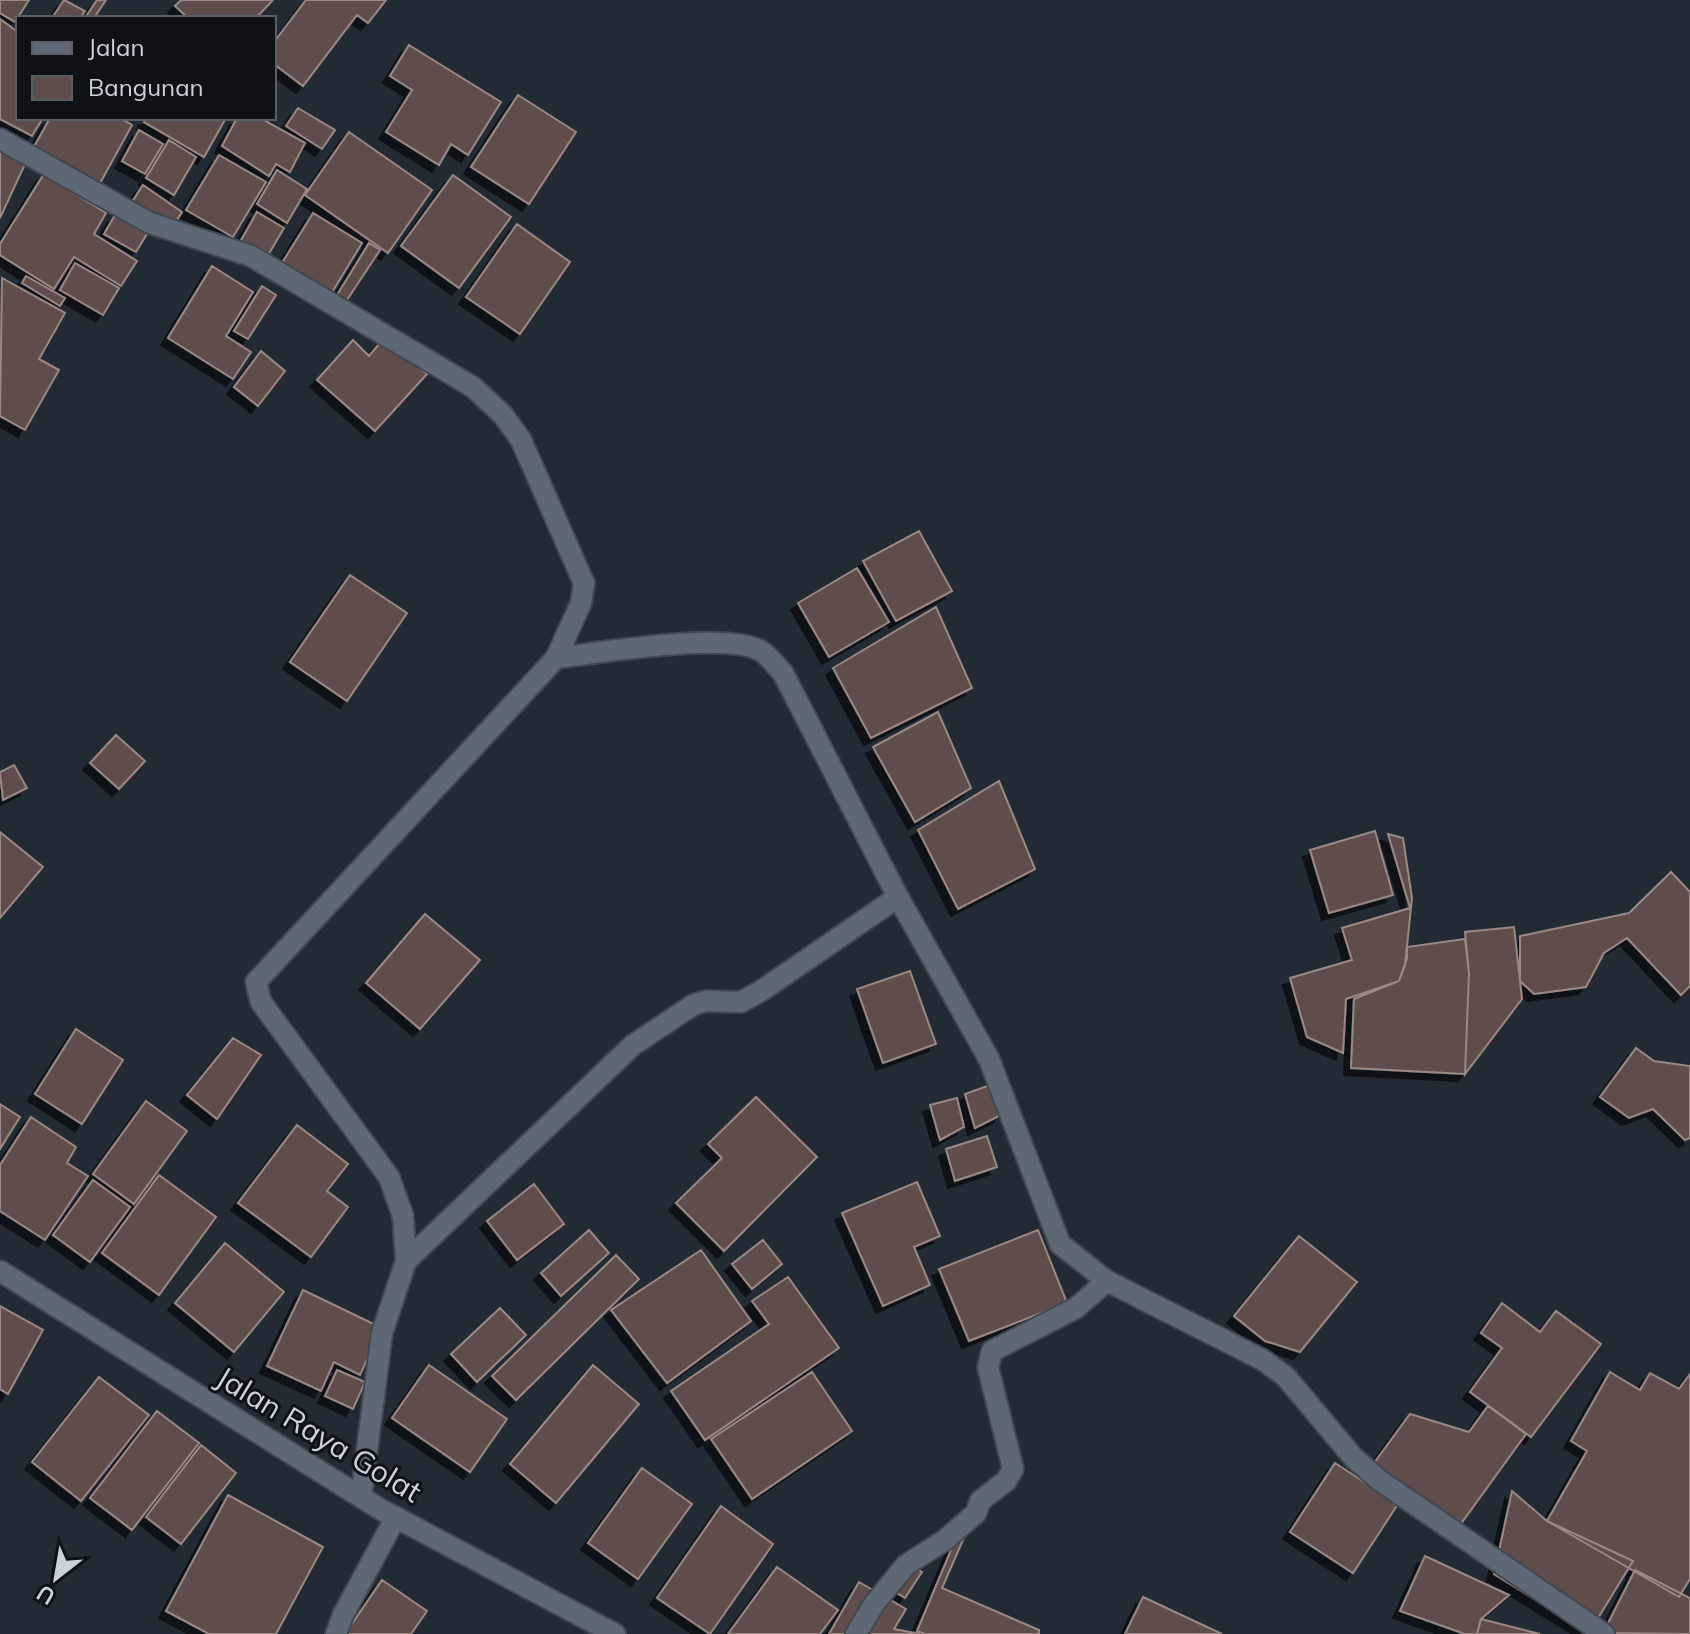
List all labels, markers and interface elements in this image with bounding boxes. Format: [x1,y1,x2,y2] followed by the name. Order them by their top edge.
[16,16,276,120] legend
[88,32,144,62] text: Jalan
[88,72,204,102] text: Bangunan
[209,1358,429,1510] street label: Jalan Raya Golat
[16,1538,96,1618] north arrow
[32,1579,60,1611] text: U

